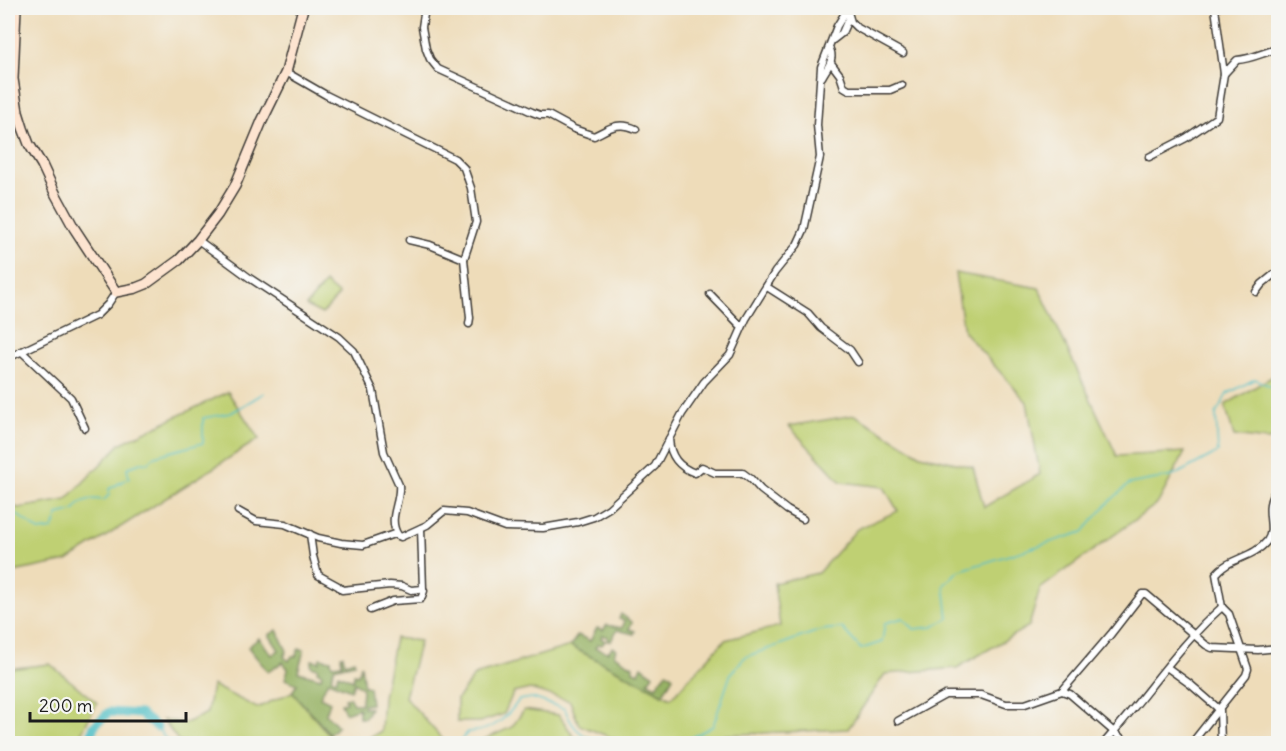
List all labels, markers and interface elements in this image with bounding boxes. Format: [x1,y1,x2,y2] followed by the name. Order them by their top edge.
[30,685,186,723] scale bar
[39,694,93,717] text: 200 m

